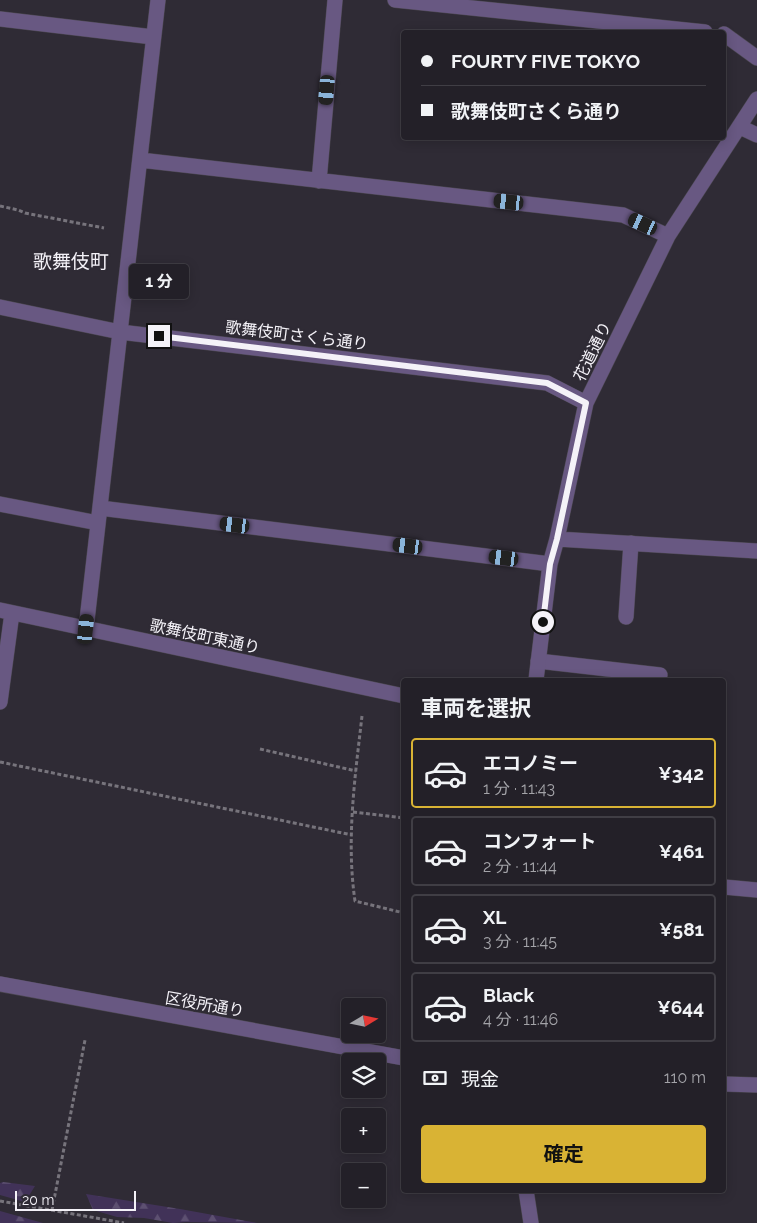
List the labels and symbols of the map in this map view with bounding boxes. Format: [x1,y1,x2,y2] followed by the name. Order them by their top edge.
[318,74,335,106] car
[493,193,524,211] car
[626,211,659,237] car
[33,250,109,272] district label: 歌舞伎町
[129,264,189,298] callout: 1 分
[224,317,370,354] street label: 歌舞伎町さくら通り
[570,318,615,384] street label: 花道通り
[148,325,170,347] route end
[219,516,250,534] car
[392,537,423,555] car
[488,549,519,567] car
[532,611,554,633] route start
[76,613,95,645] car
[148,616,262,657] street label: 歌舞伎町東通り
[164,988,246,1021] street label: 区役所通り
[341,998,386,1042] north arrow
[15,1188,136,1211] scale bar

